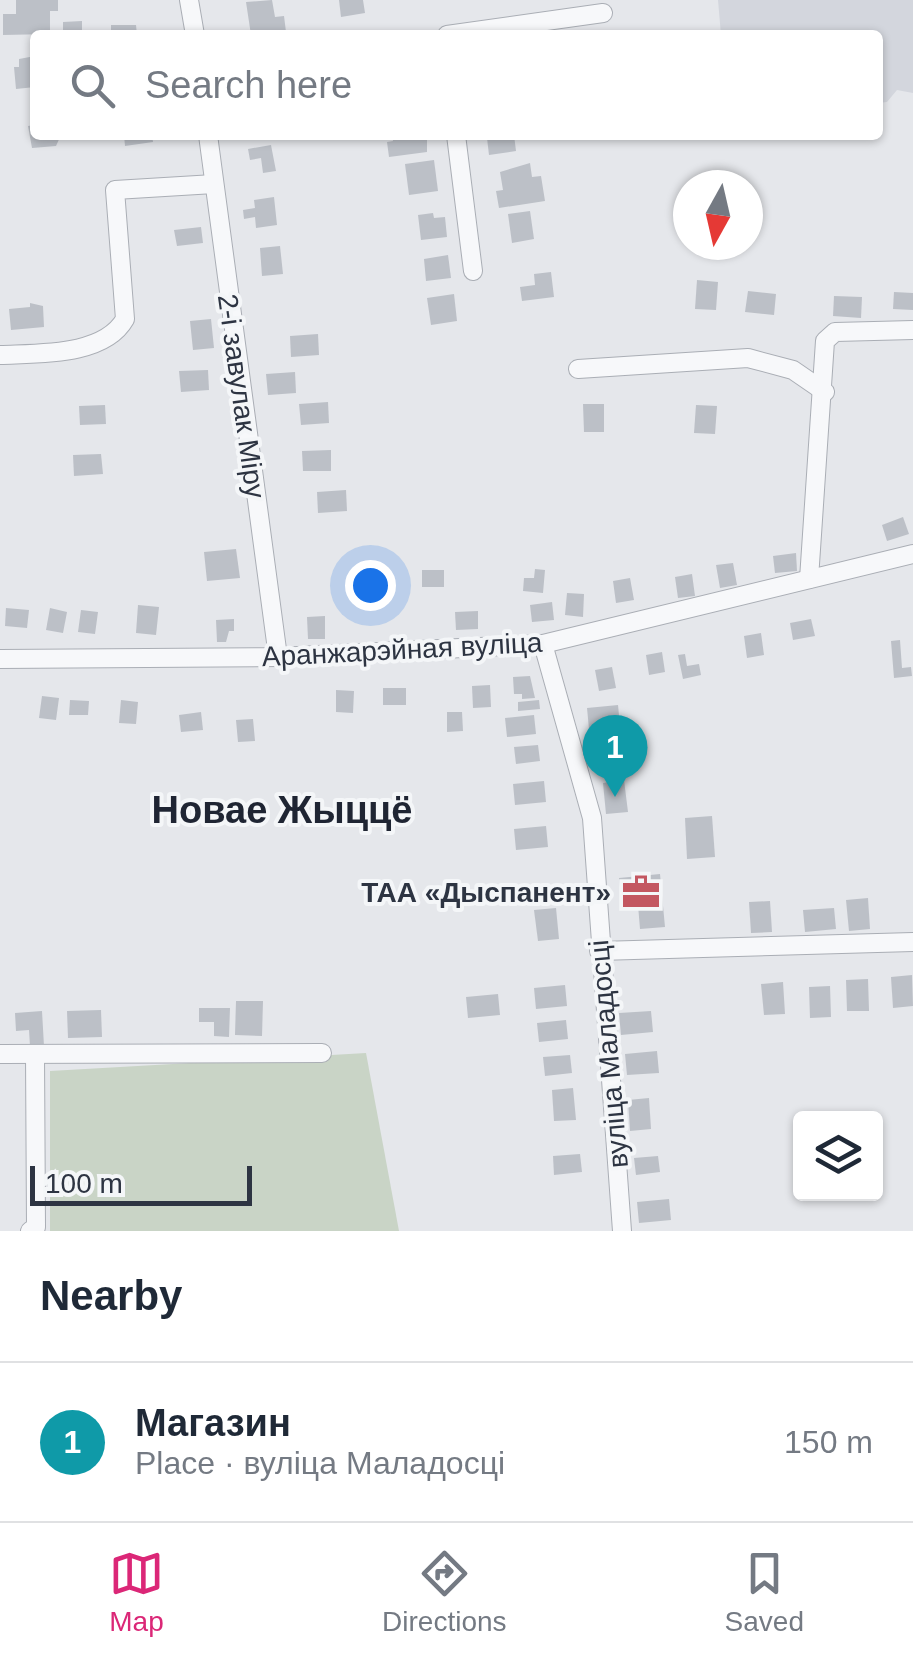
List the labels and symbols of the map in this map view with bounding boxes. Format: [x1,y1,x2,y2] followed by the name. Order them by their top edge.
[673,170,763,260] north arrow
[212,292,271,500] street label: 2-і завулак Міру
[345,560,396,611] your location
[261,627,544,672] street label: Аранжарэйная вуліца
[582,714,648,797] pin: 1
[152,789,413,831] district label: Новае Жыццё
[620,871,662,913] office icon: ТАА «Дыспанент»
[361,877,611,908] place label: ТАА «Дыспанент»
[583,939,634,1169] street label: вуліца Маладосці
[30,1161,252,1206] scale bar

